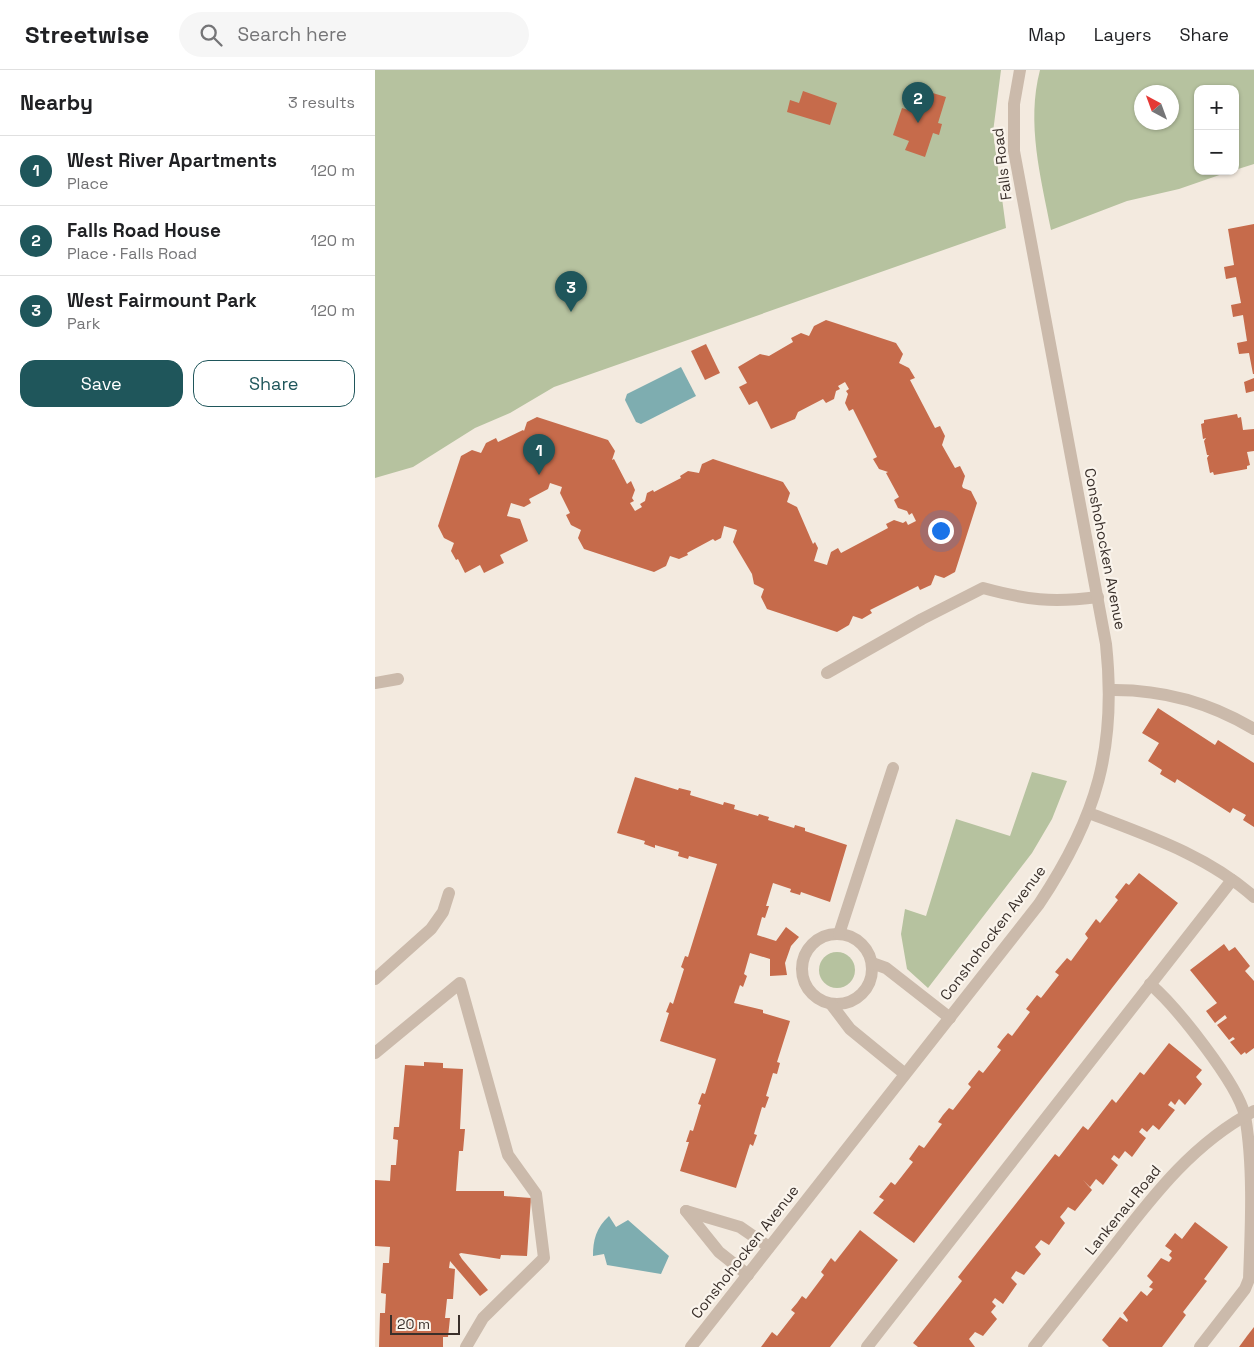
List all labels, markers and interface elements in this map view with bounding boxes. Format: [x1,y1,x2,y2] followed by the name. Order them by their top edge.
[179,12,529,57] search box
[25,19,149,50] text: Streetwise
[197,21,225,49] icon: search
[237,22,347,47] text: Search here
[1028,23,1066,46] text: Map
[1094,23,1151,46] text: Layers
[1179,23,1229,46] text: Share
[902,82,934,123] pin: 2
[1134,85,1179,130] north arrow
[1194,85,1239,175] map controls
[1194,85,1239,130] button: +
[20,89,93,116] text: Nearby
[288,92,355,113] text: 3 results
[988,127,1015,201] street label: Falls Road
[1194,130,1239,175] button: −
[67,148,277,173] text: West River Apartments
[32,160,40,181] text: 1
[311,160,355,181] text: 120 m
[67,173,109,194] text: Place
[67,218,221,243] text: Falls Road House
[31,230,41,251] text: 2
[311,230,355,251] text: 120 m
[67,243,197,264] text: Place · Falls Road
[555,271,587,312] pin: 3
[67,288,257,313] text: West Fairmount Park
[31,300,41,321] text: 3
[311,300,355,321] text: 120 m
[67,313,100,334] text: Park
[20,360,183,407] button: Save
[193,360,355,407] button: Share
[523,434,555,475] pin: 1
[1080,466,1131,631] street label: Conshohocken Avenue
[928,518,954,544] your location
[936,861,1050,1004] street label: Conshohocken Avenue
[1081,1161,1165,1258] street label: Lankenau Road
[687,1181,803,1322] street label: Conshohocken Avenue
[390,1312,460,1335] scale bar
[397,1315,430,1333] text: 20 m

